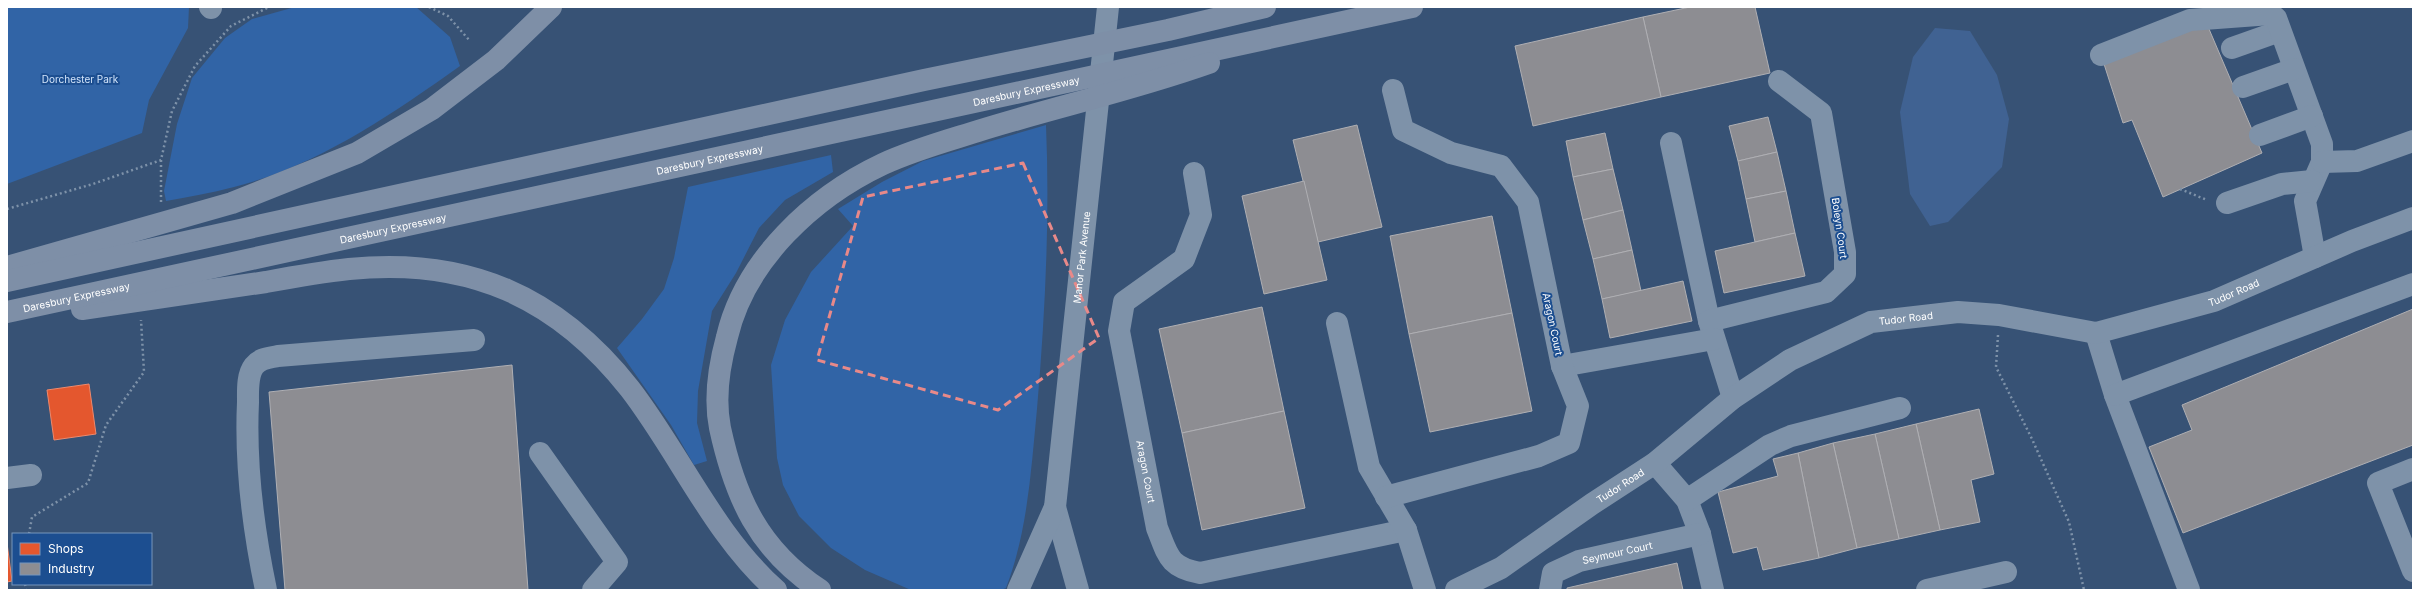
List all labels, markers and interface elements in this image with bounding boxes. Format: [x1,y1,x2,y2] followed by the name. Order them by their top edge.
[42,73,119,85] park label: Dorchester Park
[972,73,1081,108] street label: Daresbury Expressway
[655,142,764,177] street label: Daresbury Expressway
[1830,197,1850,260] street label: Boleyn Court
[1071,210,1092,304] street label: Manor Park Avenue
[339,211,448,246] street label: Daresbury Expressway
[2207,276,2261,308] street label: Tudor Road
[22,279,131,314] street label: Daresbury Expressway
[1541,292,1566,357] street label: Aragon Court
[1878,309,1934,327] street label: Tudor Road
[1134,439,1158,504] street label: Aragon Court
[1594,466,1646,506] street label: Tudor Road
[12,533,152,585] legend
[1581,539,1654,566] street label: Seymour Court
[48,541,84,556] text: Shops
[48,561,95,576] text: Industry

